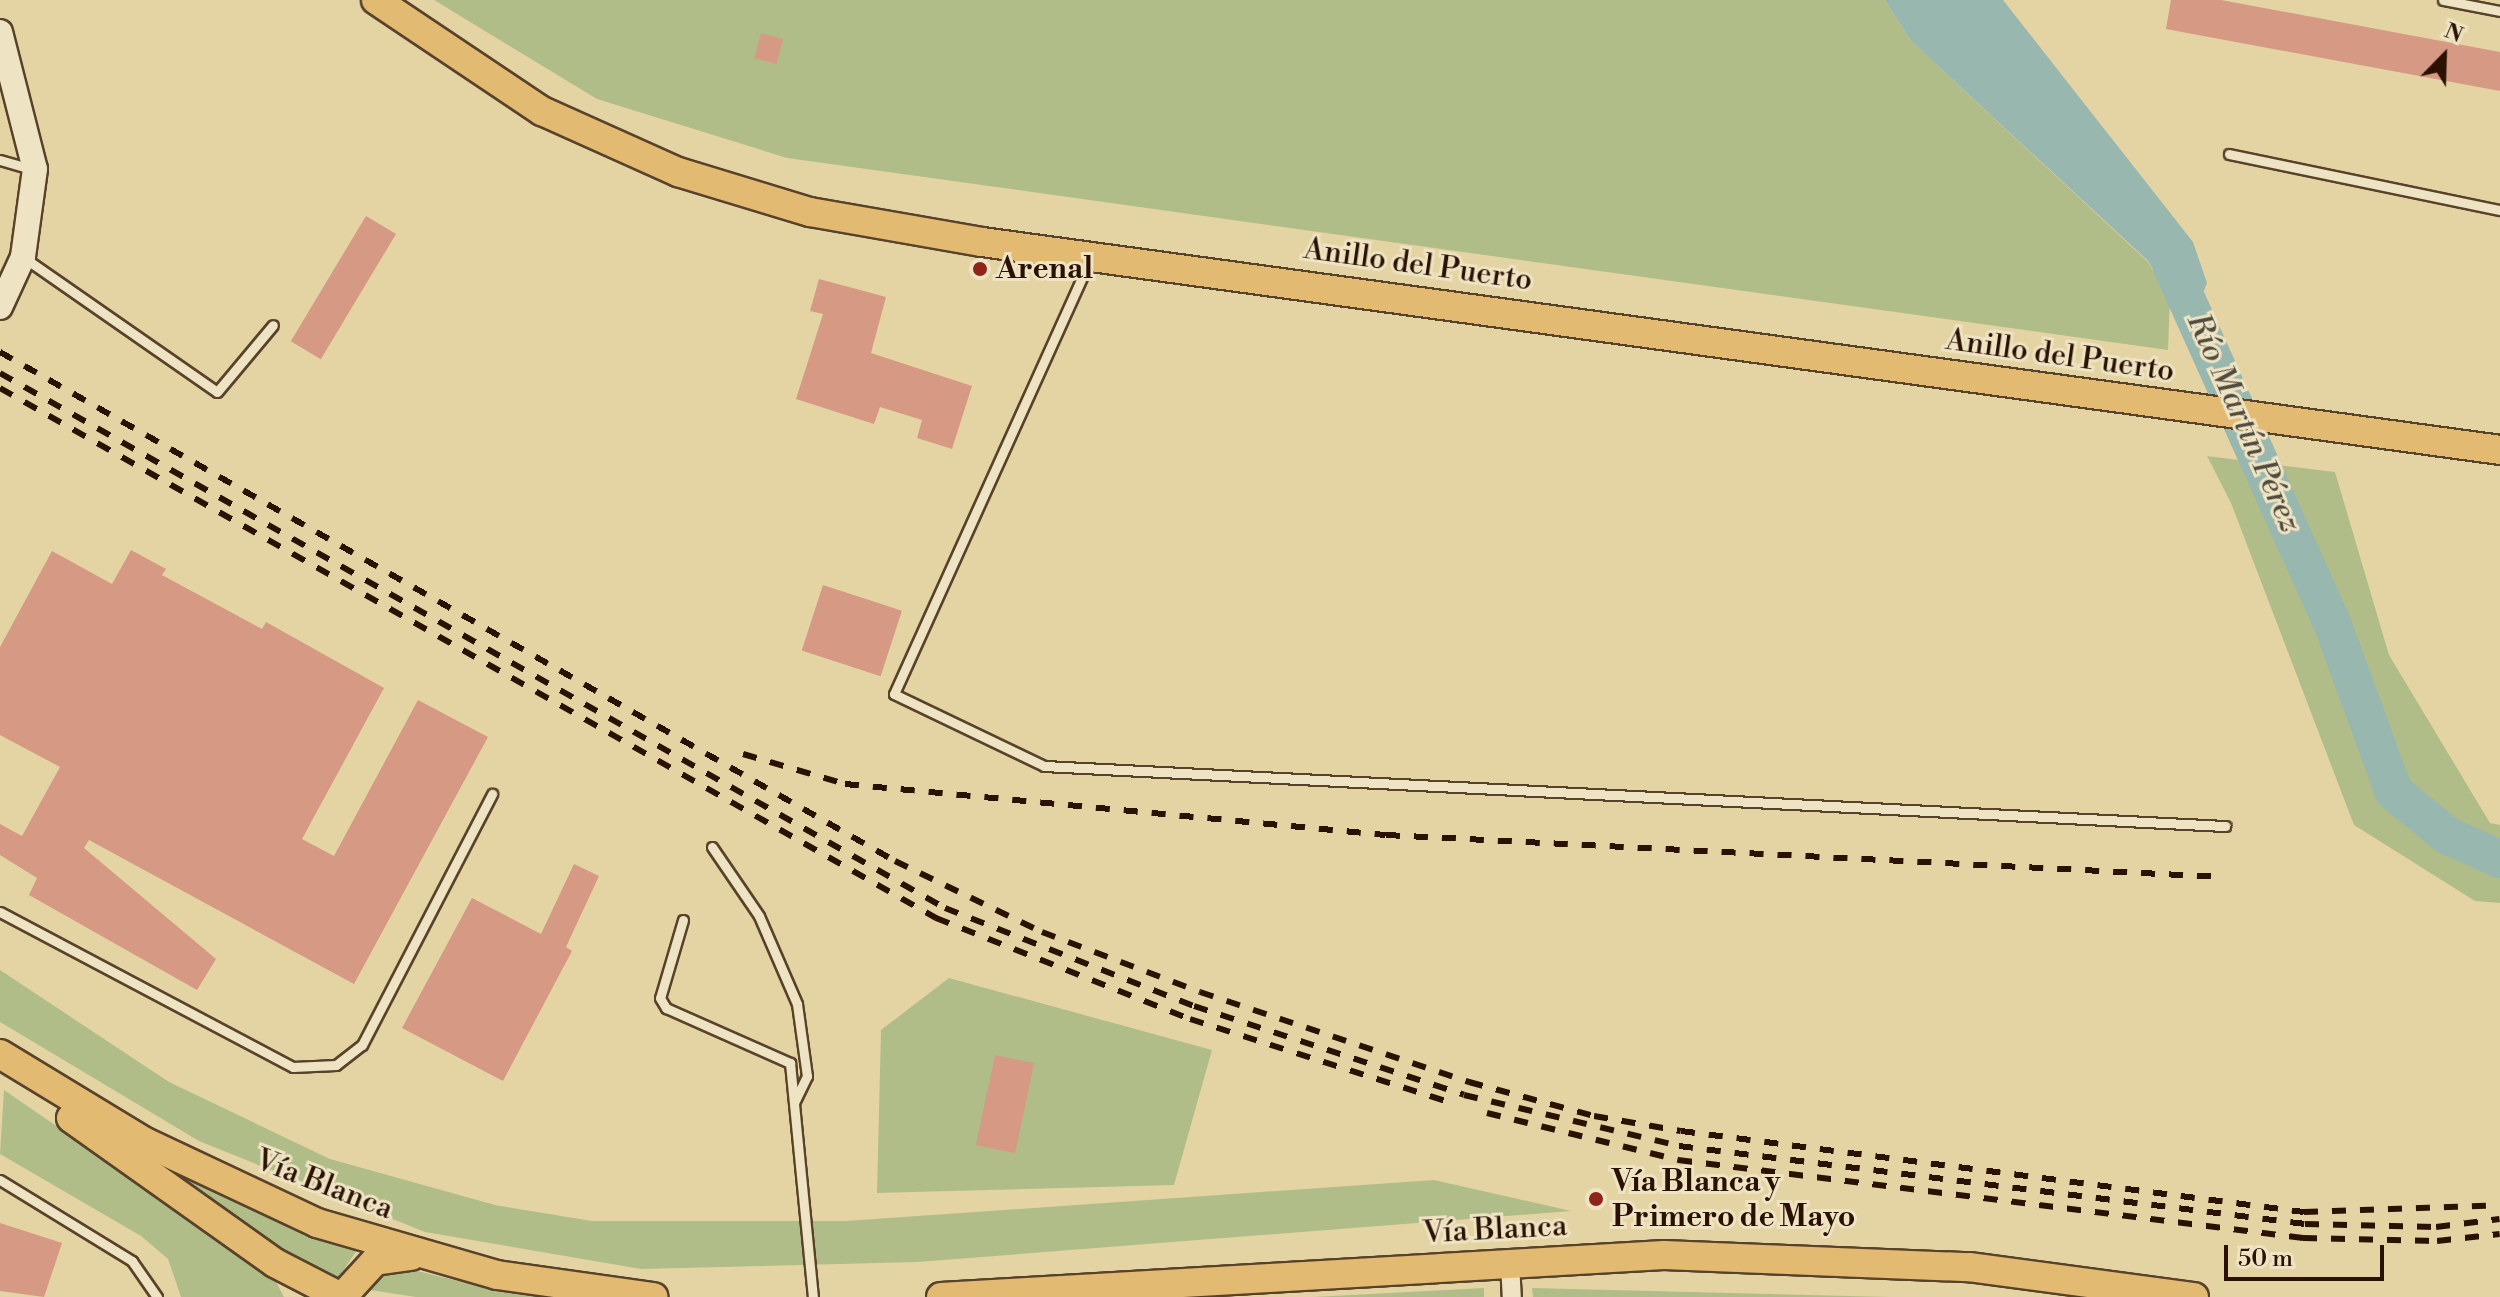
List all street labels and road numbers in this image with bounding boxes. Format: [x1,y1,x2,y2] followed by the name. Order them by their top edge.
[1301,231,1535,299] street label: Anillo del Puerto
[1943,322,2177,390] street label: Anillo del Puerto
[250,1142,398,1228] street label: Vía Blanca
[1422,1208,1568,1252] street label: Vía Blanca

